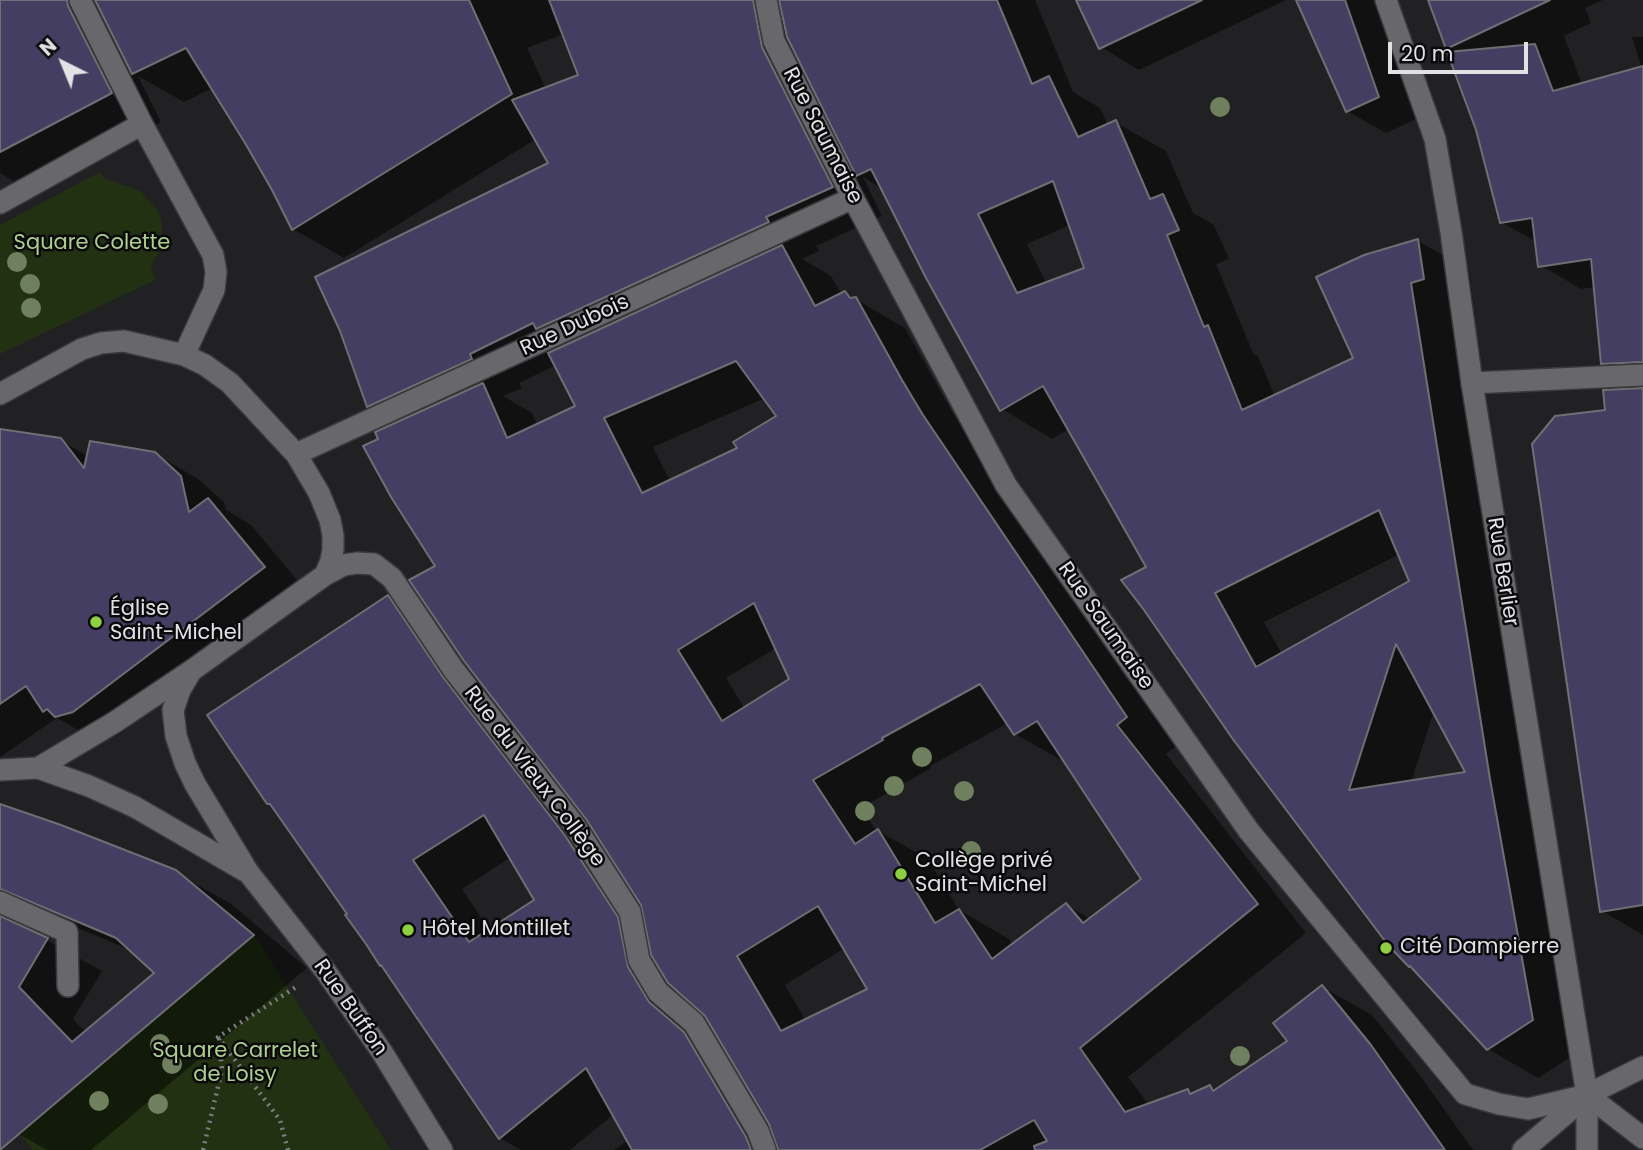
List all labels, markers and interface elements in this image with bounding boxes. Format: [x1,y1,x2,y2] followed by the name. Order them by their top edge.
[28,28,98,98] north arrow
[1391,28,1531,72] scale bar
[34,33,63,62] text: N
[1401,39,1454,68] text: 20 m
[777,64,867,208] street label: Rue Saumaise
[14,231,170,257] park label: Square Colette
[517,290,633,362] street label: Rue Dubois
[1481,516,1523,628] street label: Rue Berlier
[1052,557,1158,695] street label: Rue Saumaise
[110,597,242,647] place label: Église Saint-Michel
[88,614,104,630] marker: Église Saint-Michel
[458,682,610,872] street label: Rue du Vieux Collège
[915,849,1053,899] place label: Collège privé Saint-Michel
[893,866,909,882] marker: Collège privé Saint-Michel
[422,917,570,943] place label: Hôtel Montillet
[400,922,416,938] marker: Hôtel Montillet
[1400,935,1559,961] place label: Cité Dampierre
[1378,940,1394,956] marker: Cité Dampierre
[308,955,392,1061] street label: Rue Buffon
[152,1039,318,1089] park label: Square Carrelet de Loisy

